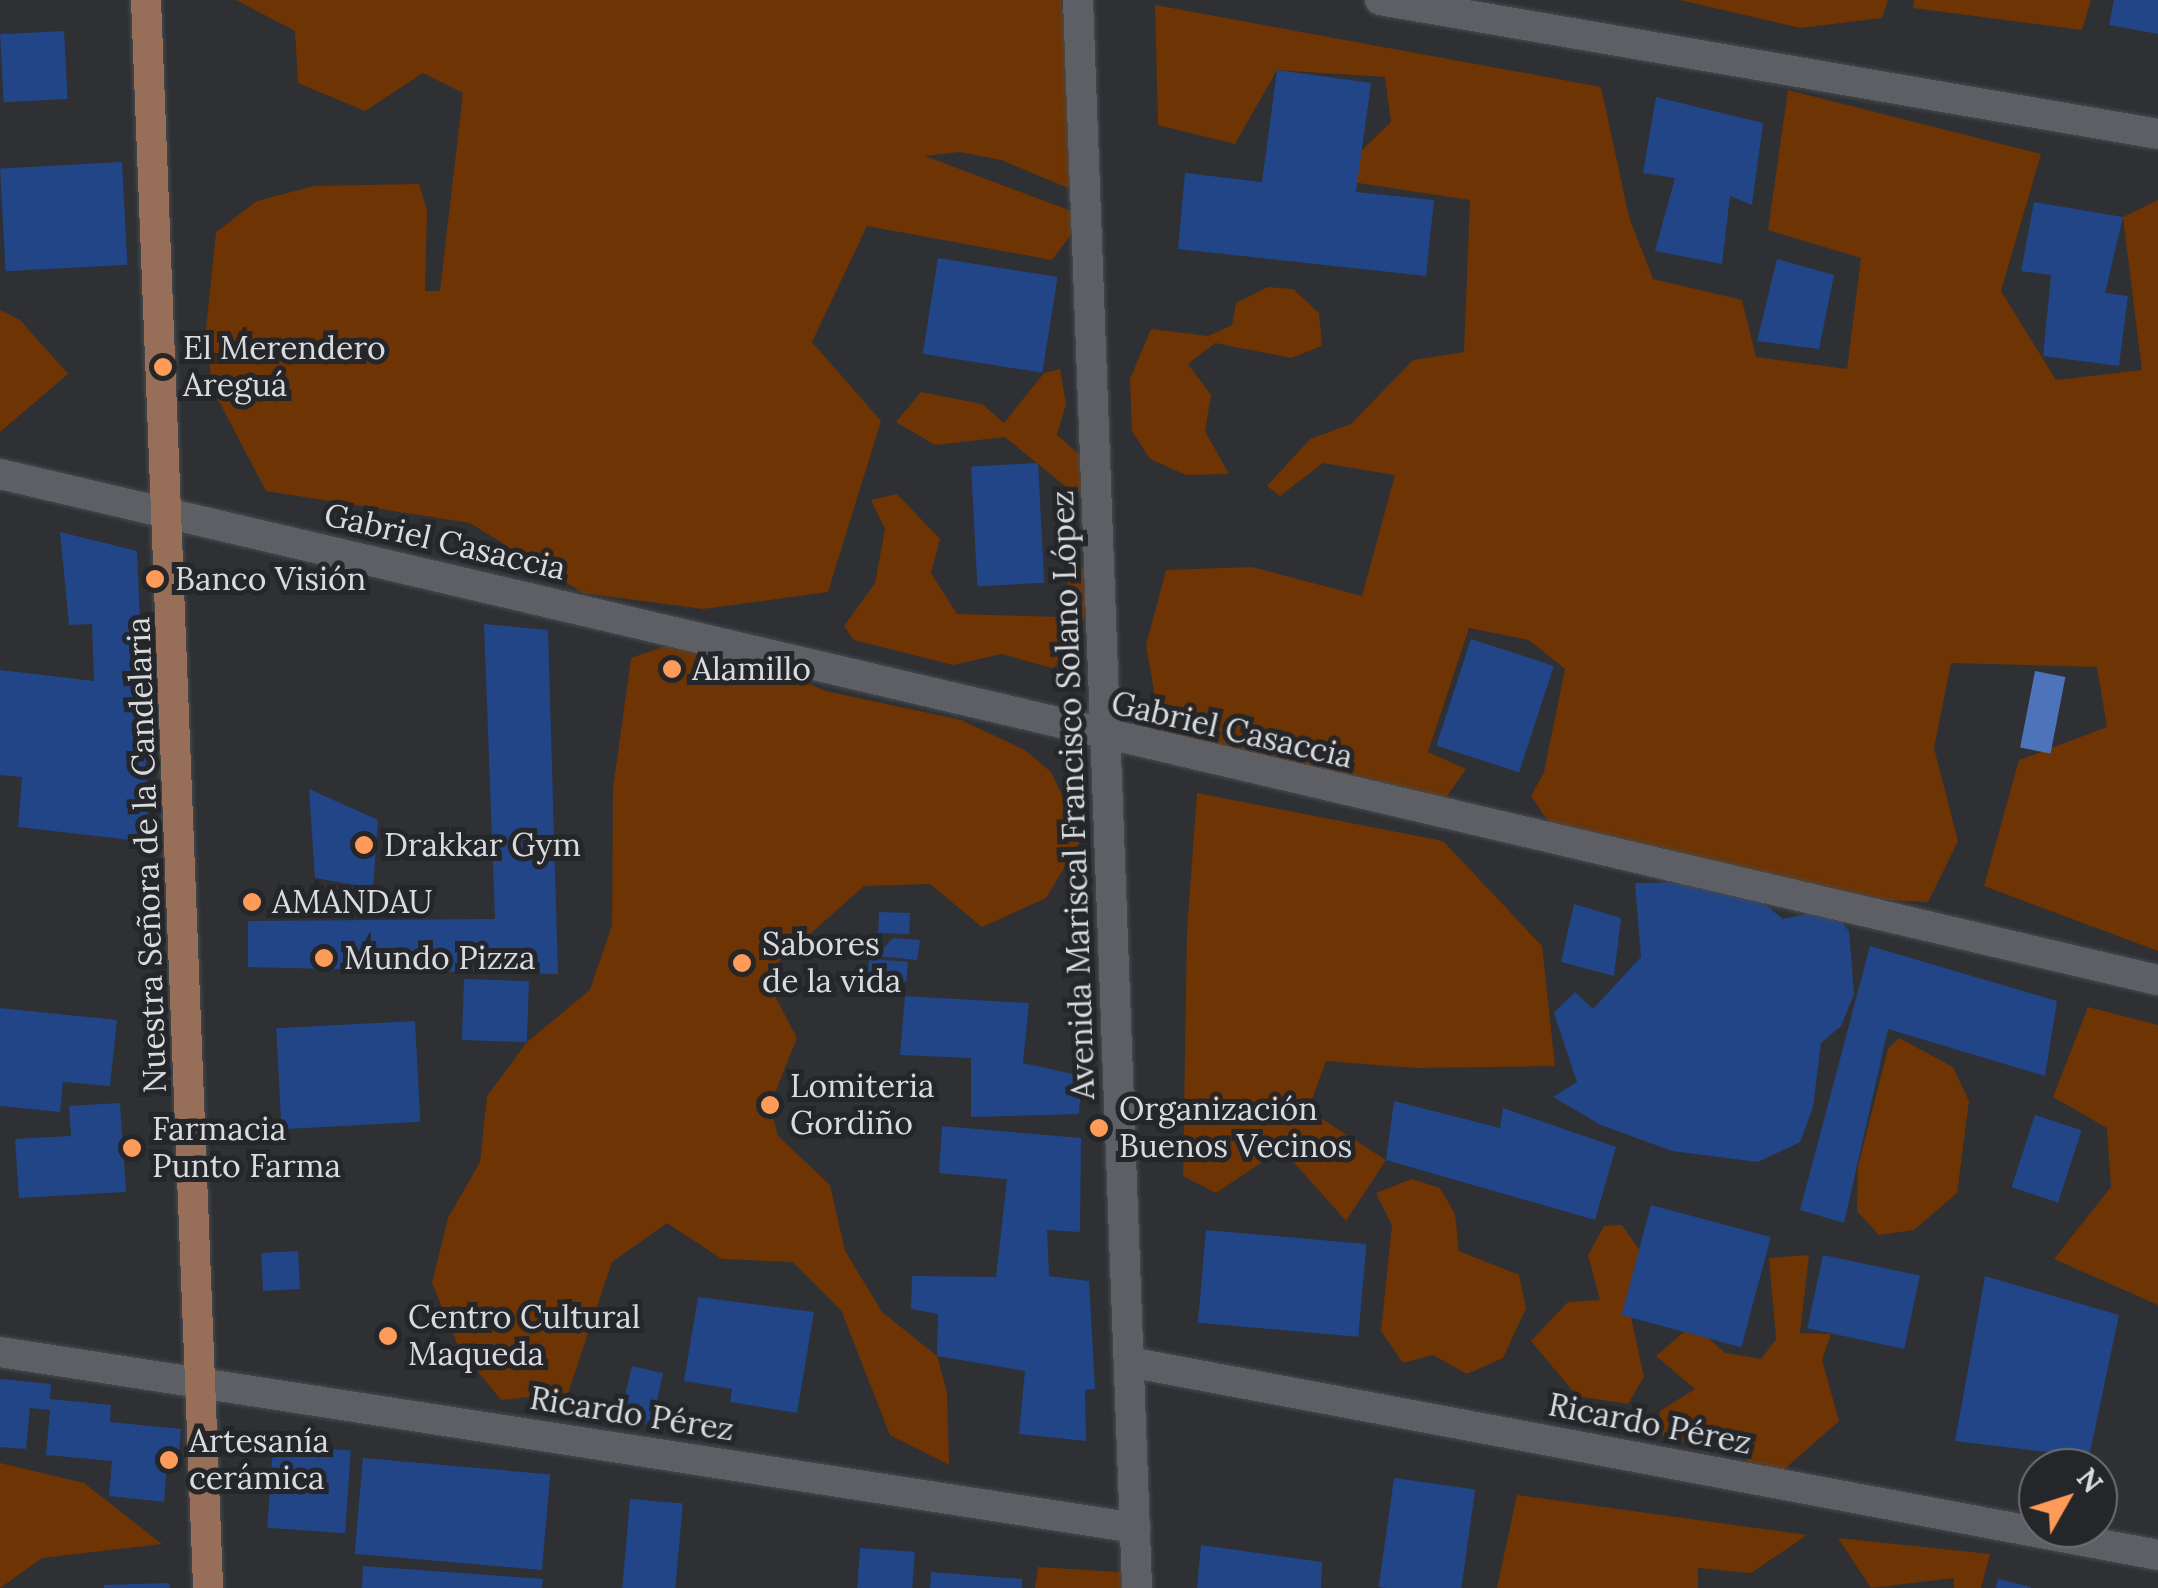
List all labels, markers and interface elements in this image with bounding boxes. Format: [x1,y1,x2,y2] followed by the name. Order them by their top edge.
[183,330,386,405] place label: El Merendero Areguá
[152,356,174,378] marker: El Merendero Areguá
[1043,490,1103,1100] street label: Avenida Mariscal Francisco Solano López
[321,496,569,588] street label: Gabriel Casaccia
[175,560,366,598] place label: Banco Visión
[144,568,166,590] marker: Banco Visión
[119,616,175,1094] street label: Nuestra Señora de la Candelaria
[692,650,811,688] place label: Alamillo
[661,658,683,680] marker: Alamillo
[1108,684,1356,776] street label: Gabriel Casaccia
[384,826,581,864] place label: Drakkar Gym
[353,834,375,856] marker: Drakkar Gym
[272,883,433,921] place label: AMANDAU
[241,891,263,913] marker: AMANDAU
[762,926,901,1001] place label: Sabores de la vida
[344,939,536,977] place label: Mundo Pizza
[313,947,335,969] marker: Mundo Pizza
[731,952,753,974] marker: Sabores de la vida
[790,1068,934,1143] place label: Lomiteria Gordiño
[1119,1091,1352,1166] place label: Organización Buenos Vecinos
[759,1094,781,1116] marker: Lomiteria Gordiño
[152,1111,341,1186] place label: Farmacia Punto Farma
[1088,1117,1110,1139] marker: Organización Buenos Vecinos
[121,1137,143,1159] marker: Farmacia Punto Farma
[408,1299,641,1374] place label: Centro Cultural Maqueda
[377,1325,399,1347] marker: Centro Cultural Maqueda
[527,1379,737,1449] street label: Ricardo Pérez
[1545,1385,1755,1463] street label: Ricardo Pérez
[189,1423,329,1498] place label: Artesanía cerámica
[2018,1448,2118,1548] north arrow
[158,1449,180,1471] marker: Artesanía cerámica
[2069,1461,2111,1500] text: N

